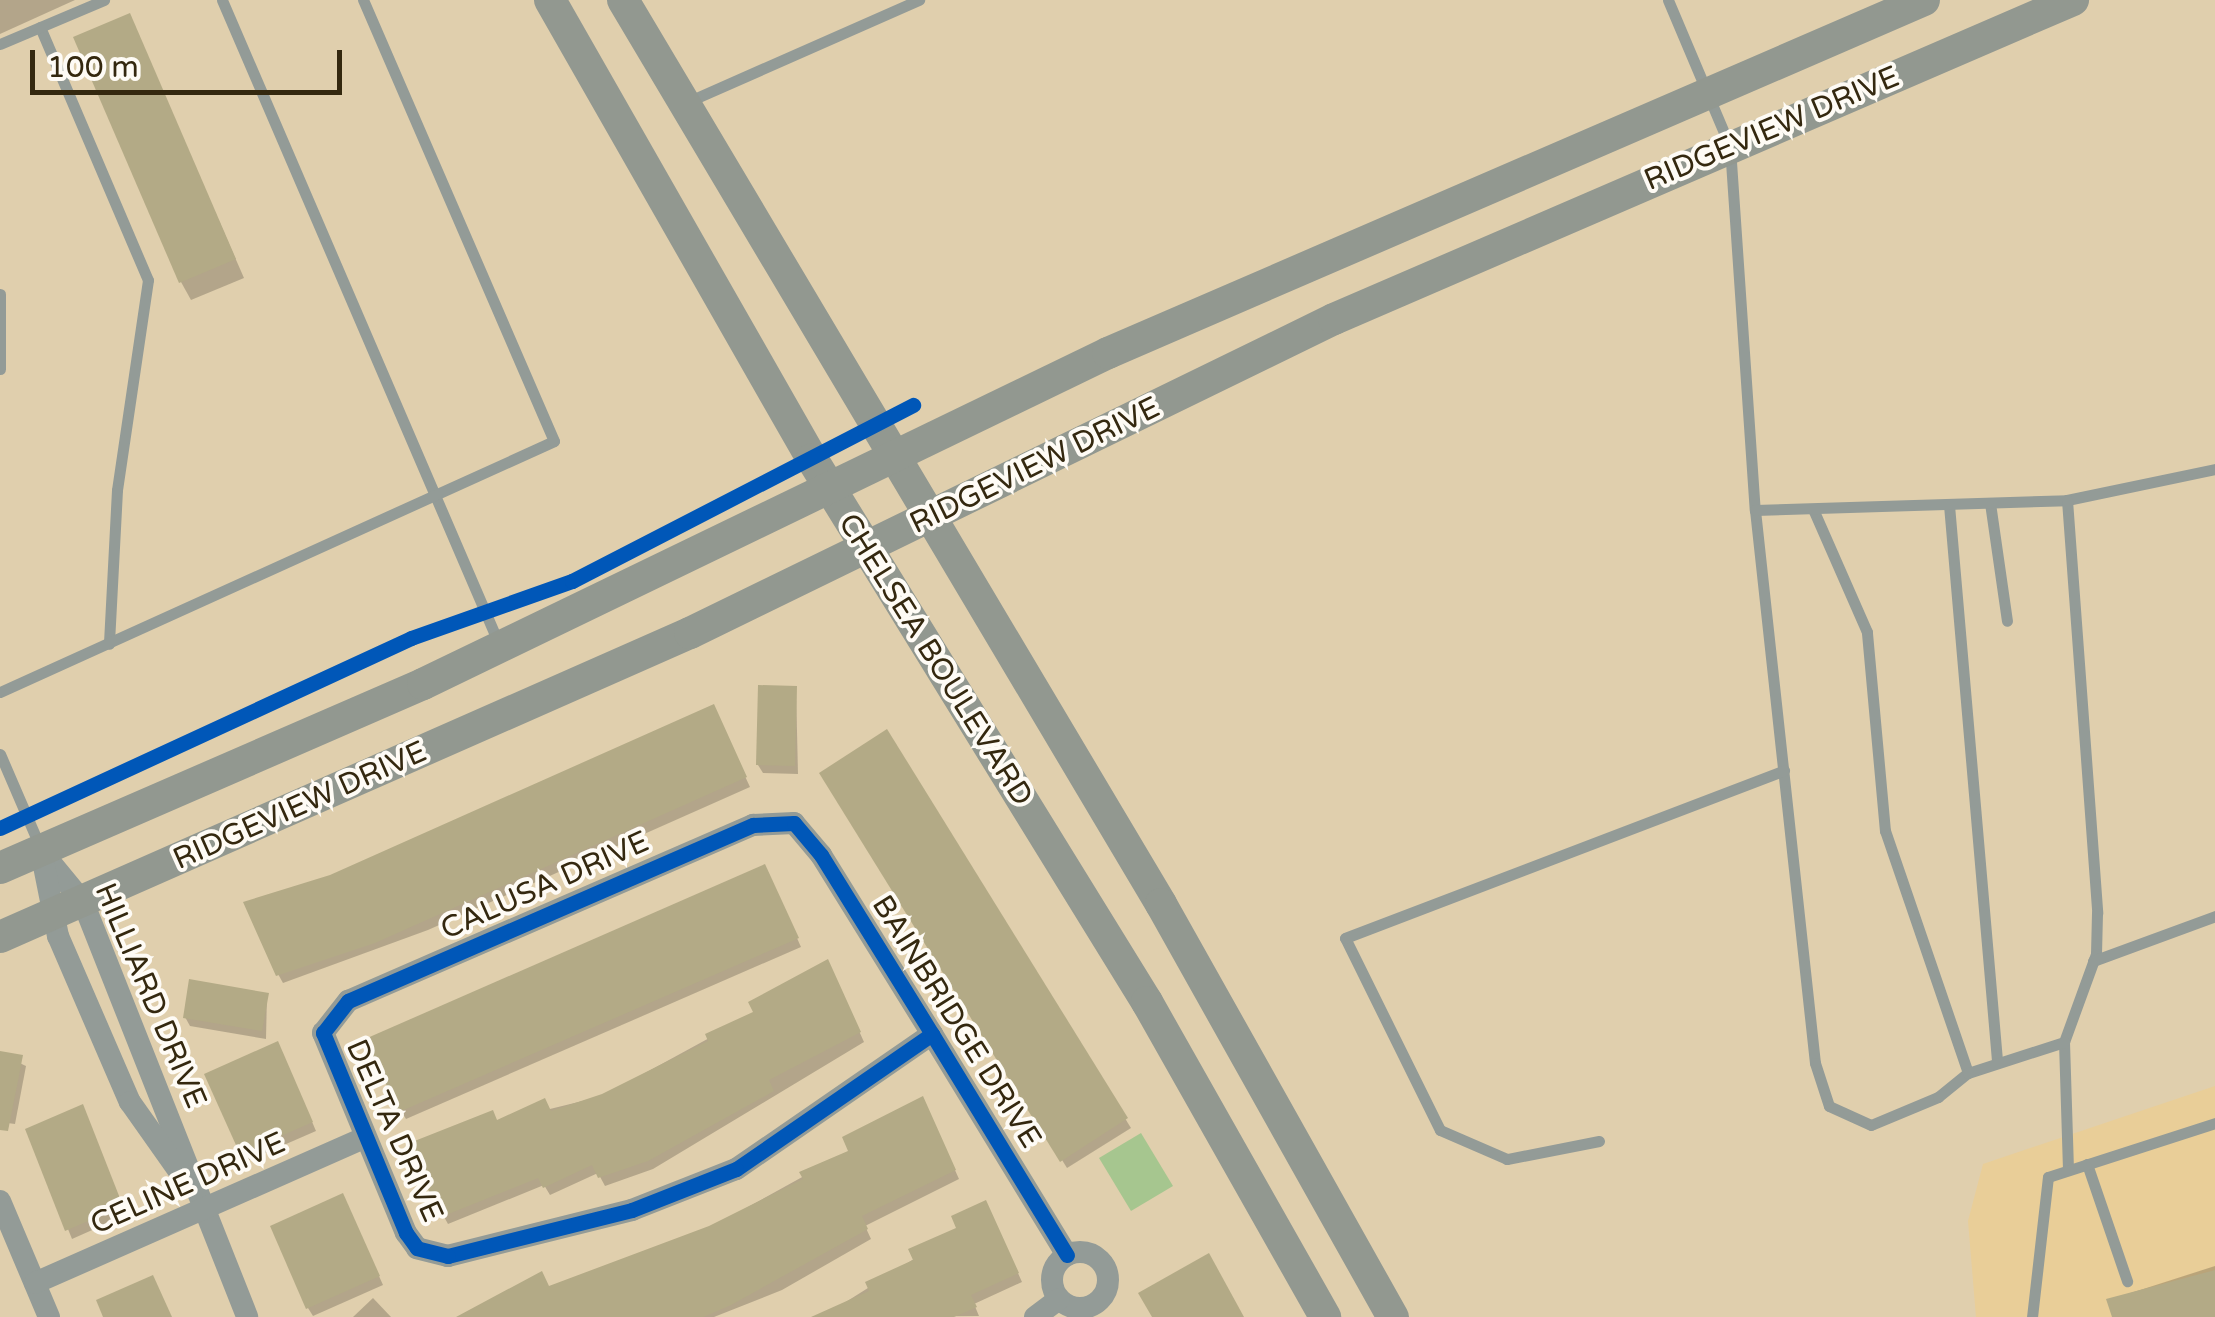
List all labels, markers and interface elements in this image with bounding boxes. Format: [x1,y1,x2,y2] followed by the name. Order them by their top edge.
[35,30,348,92] scale bar
[47,49,139,86] text: 100 m
[1639,59,1905,199] street label: RIDGEVIEW DRIVE
[904,390,1166,542] street label: RIDGEVIEW DRIVE
[830,507,1040,813] street label: CHELSEA BOULEVARD
[168,734,432,878] street label: RIDGEVIEW DRIVE
[435,824,655,948] street label: CALUSA DRIVE
[86,878,214,1114] street label: HILLIARD DRIVE
[864,889,1048,1155] street label: BAINBRIDGE DRIVE
[338,1034,450,1228] street label: DELTA DRIVE
[85,1125,291,1243] street label: CELINE DRIVE

